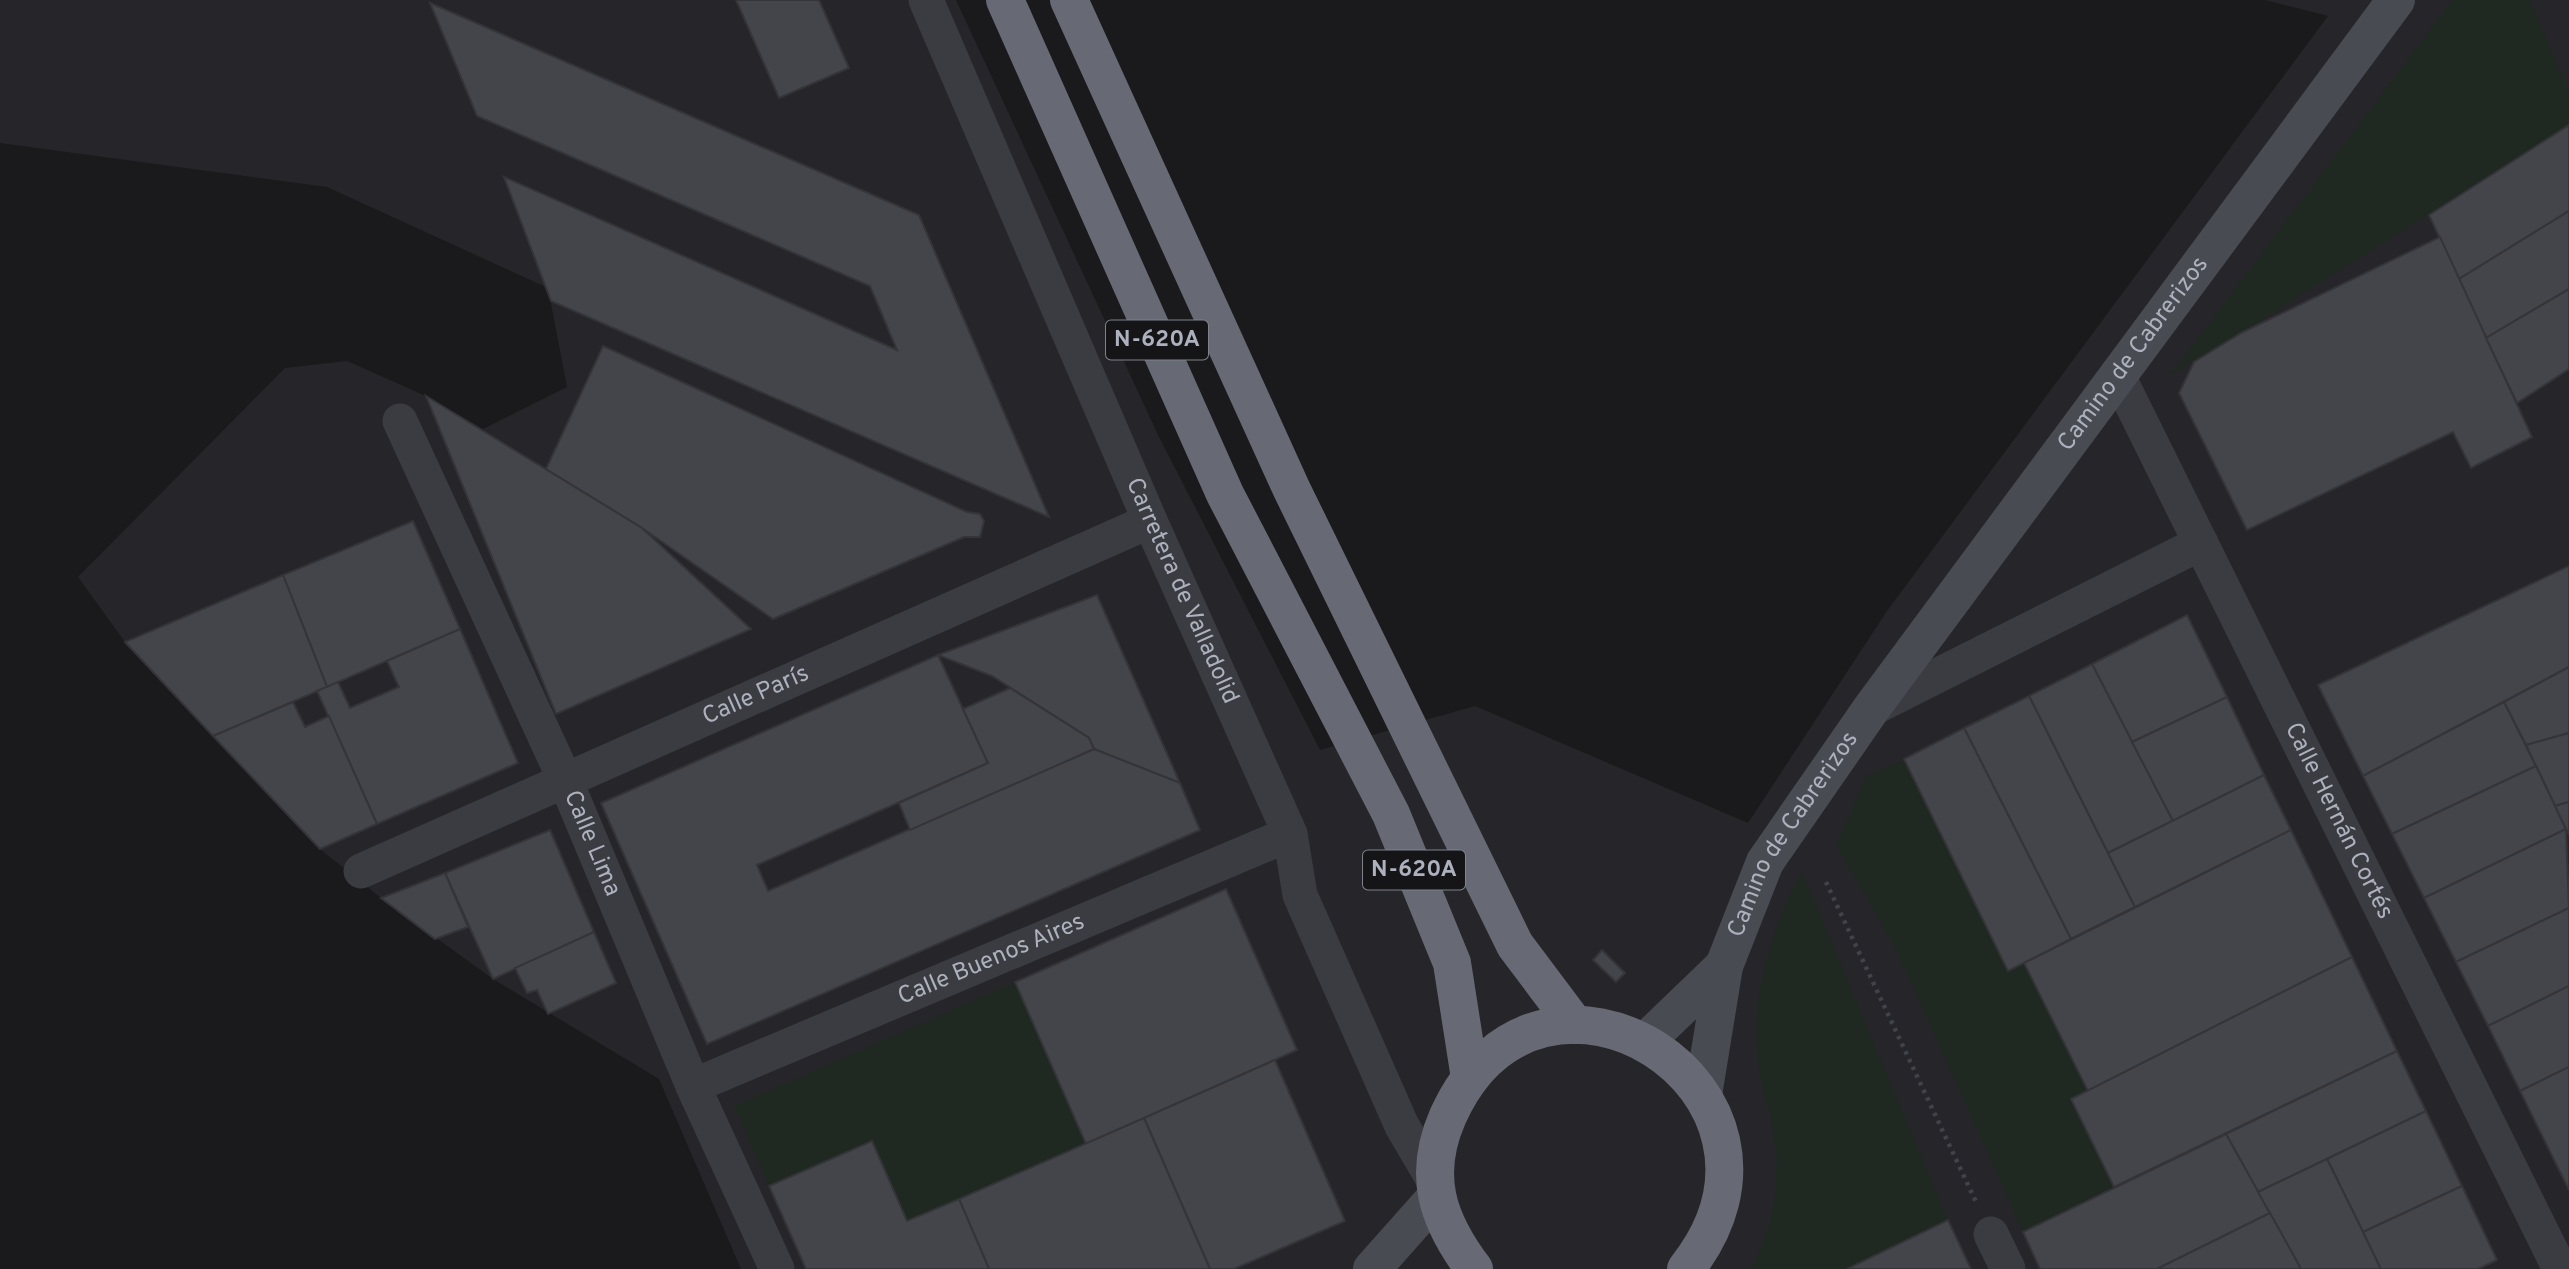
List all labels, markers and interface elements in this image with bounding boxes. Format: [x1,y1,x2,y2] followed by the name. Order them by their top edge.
[2052,251,2216,458] street label: Camino de Cabrerizos
[1106,320,1208,360] road number: N-620A
[1118,473,1245,709] street label: Carretera de Valladolid
[698,659,814,733] street label: Calle París
[2277,718,2400,924] street label: Calle Hernán Cortés
[1722,726,1866,942] street label: Camino de Cabrerizos
[556,786,627,901] street label: Calle Lima
[1363,850,1465,890] road number: N-620A
[894,907,1089,1013] street label: Calle Buenos Aires

